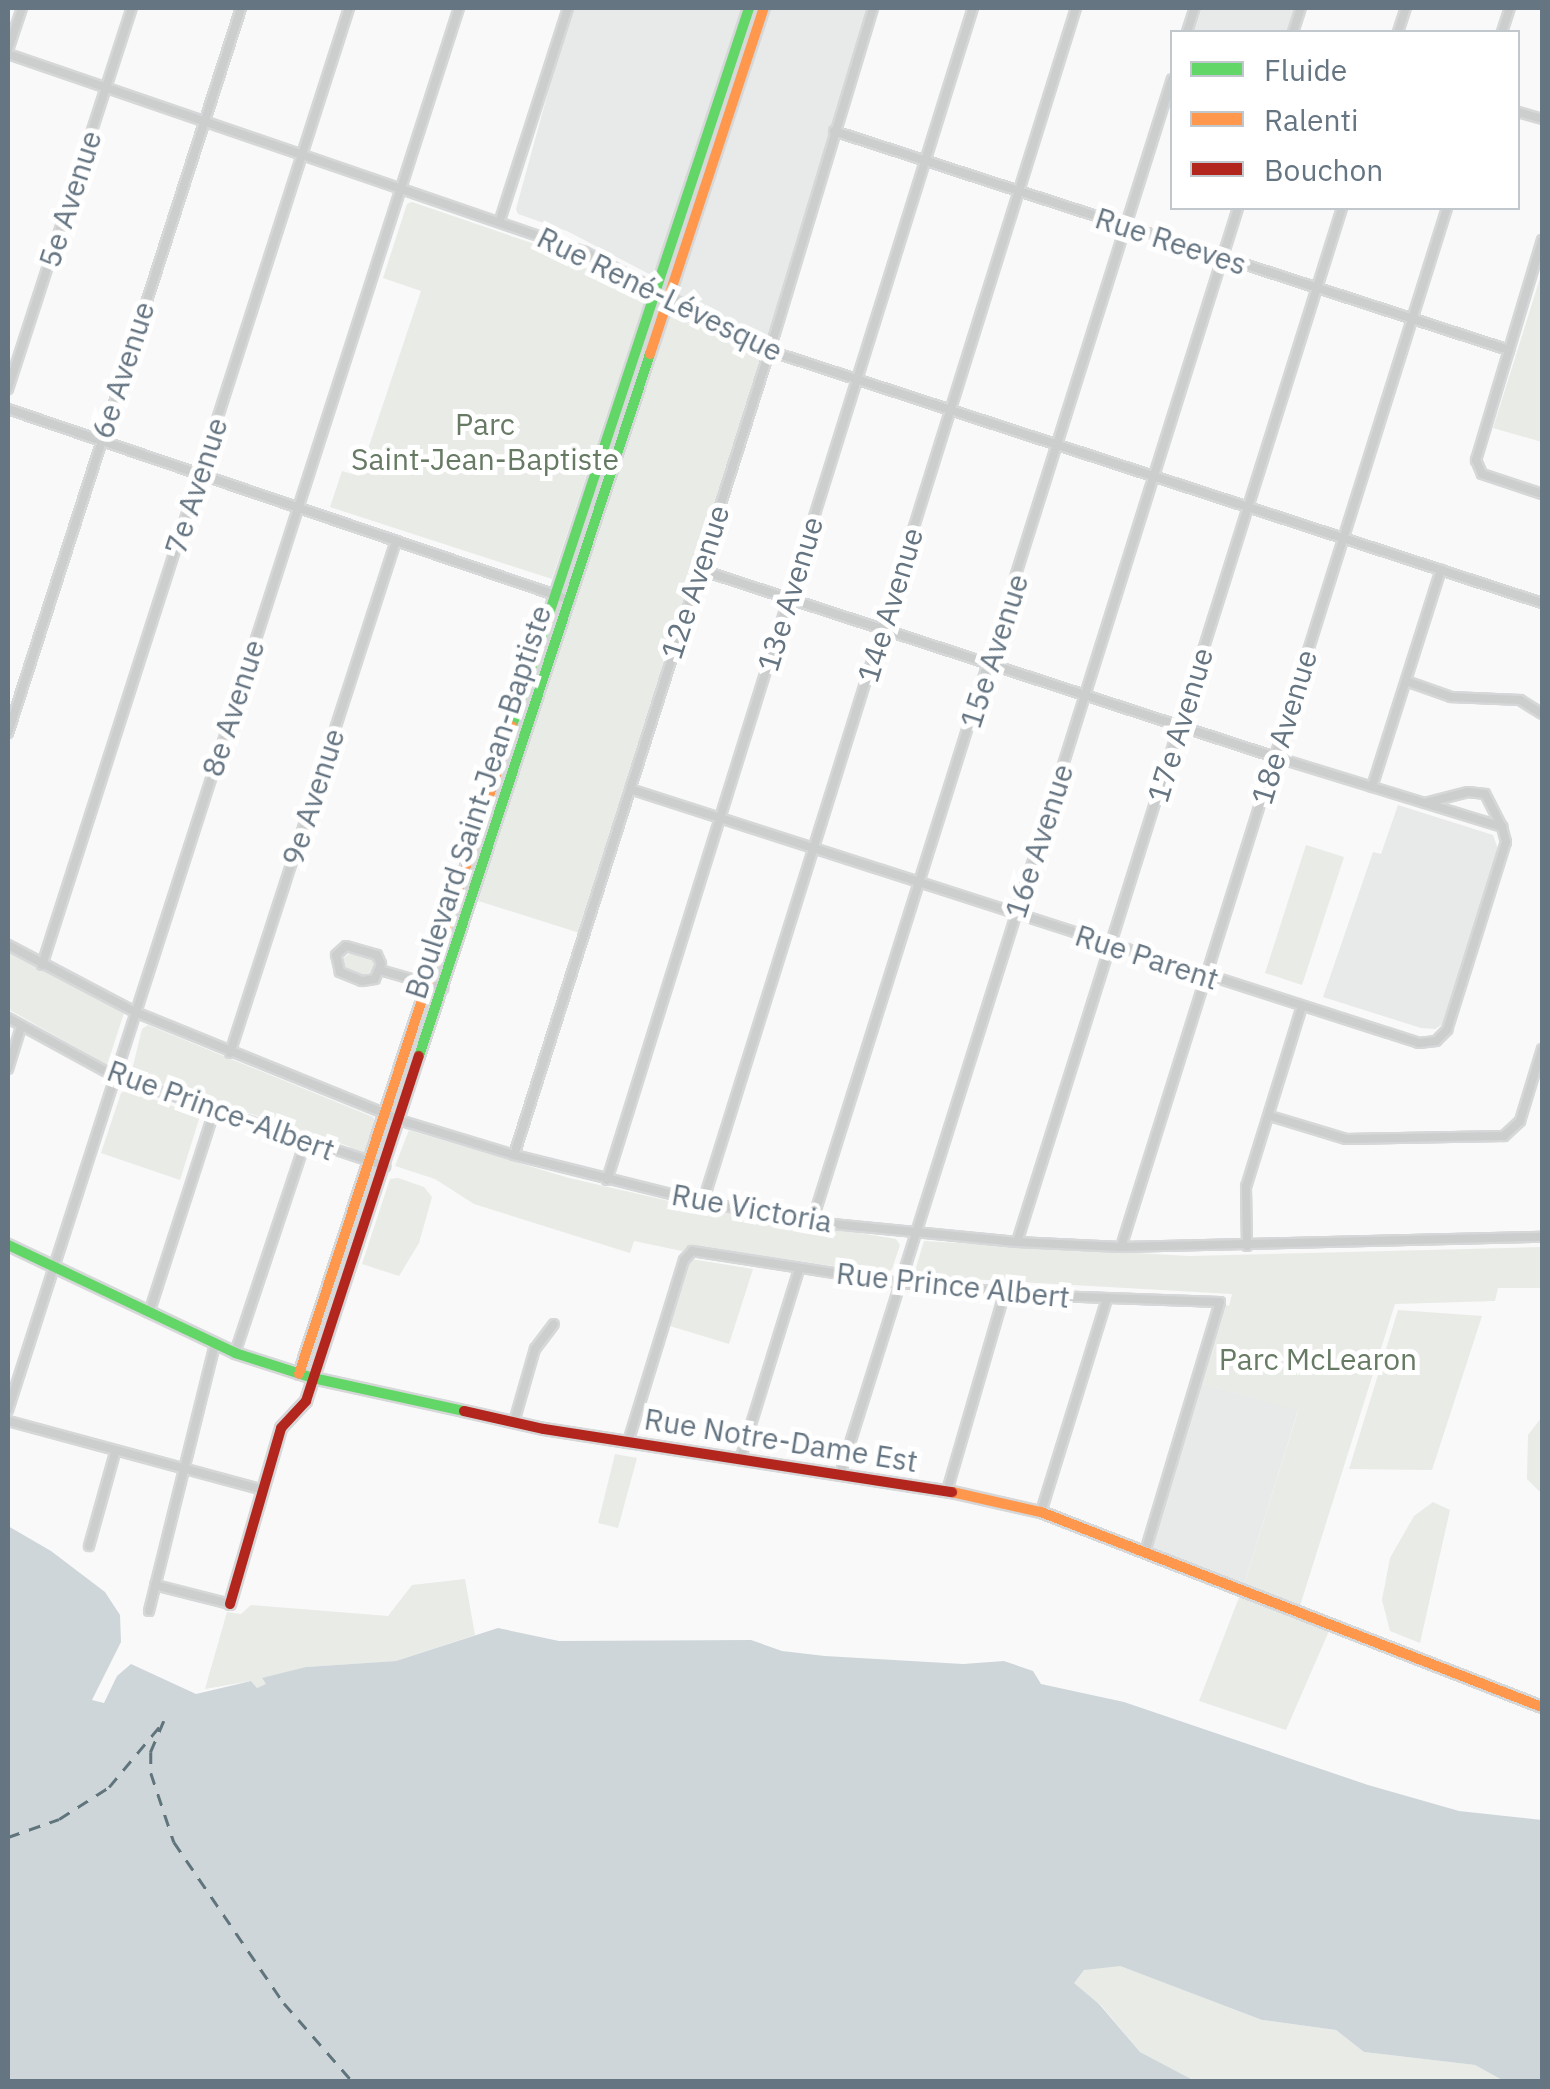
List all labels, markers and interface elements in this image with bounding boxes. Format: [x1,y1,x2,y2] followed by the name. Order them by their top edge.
[1170,30,1520,210] legend
[1264,50,1347,89] text: Fluide
[1264,100,1359,139] text: Ralenti
[31,126,109,272] street label: 5e Avenue
[1264,150,1383,189] text: Bouchon
[1091,200,1251,282] street label: Rue Reeves
[532,219,788,369] street label: Rue René-Lévesque
[84,297,162,443] street label: 6e Avenue
[351,406,619,476] park label: Parc Saint-Jean-Baptiste
[157,413,235,559] street label: 7e Avenue
[653,500,737,664] street label: 12e Avenue
[749,512,831,676] street label: 13e Avenue
[849,523,931,687] street label: 14e Avenue
[952,569,1036,733] street label: 15e Avenue
[397,601,559,1003] street label: Boulevard Saint-Jean-Baptiste
[194,635,272,781] street label: 8e Avenue
[1139,643,1221,807] street label: 17e Avenue
[1243,645,1325,809] street label: 18e Avenue
[274,724,352,870] street label: 9e Avenue
[997,759,1081,923] street label: 16e Avenue
[1071,917,1223,997] street label: Rue Parent
[102,1052,340,1168] street label: Rue Prince-Albert
[669,1176,835,1240] street label: Rue Victoria
[834,1255,1072,1315] street label: Rue Prince Albert
[1219,1341,1417,1377] park label: Parc McLearon
[642,1401,920,1479] street label: Rue Notre-Dame Est

